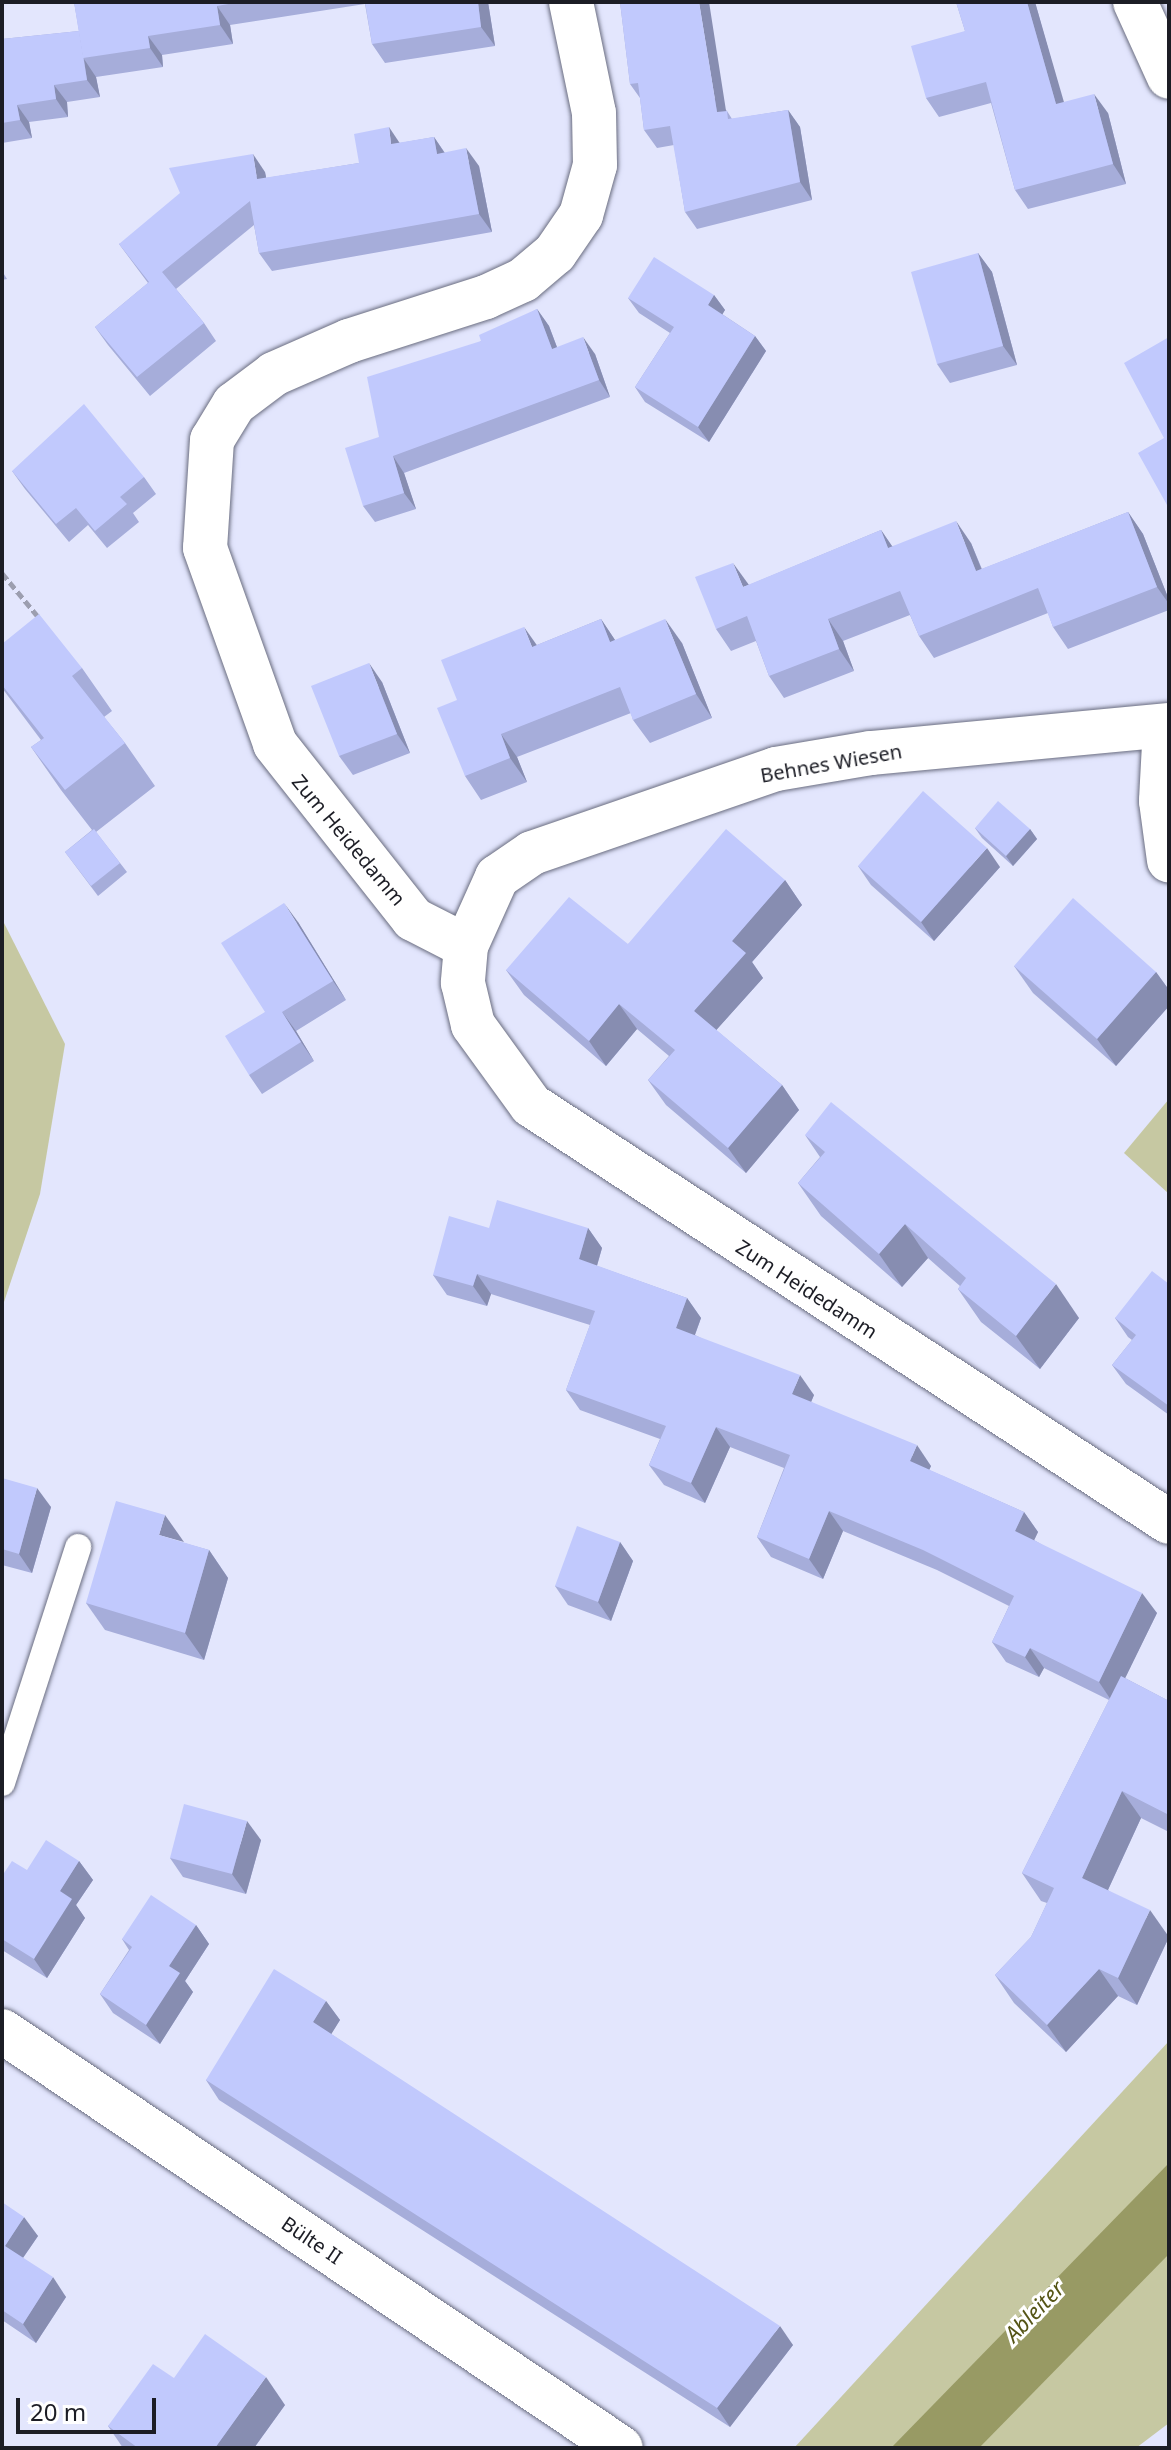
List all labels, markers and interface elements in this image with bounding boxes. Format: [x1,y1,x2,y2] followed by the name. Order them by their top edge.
[758,739,904,787] street label: Behnes Wiesen
[287,770,411,910] street label: Zum Heidedamm
[732,1234,882,1344] street label: Zum Heidedamm
[277,2211,347,2269] street label: Bülte II
[999,2275,1069,2347] water label: Ableiter
[20,2382,160,2432] scale bar
[30,2395,86,2428] text: 20 m

